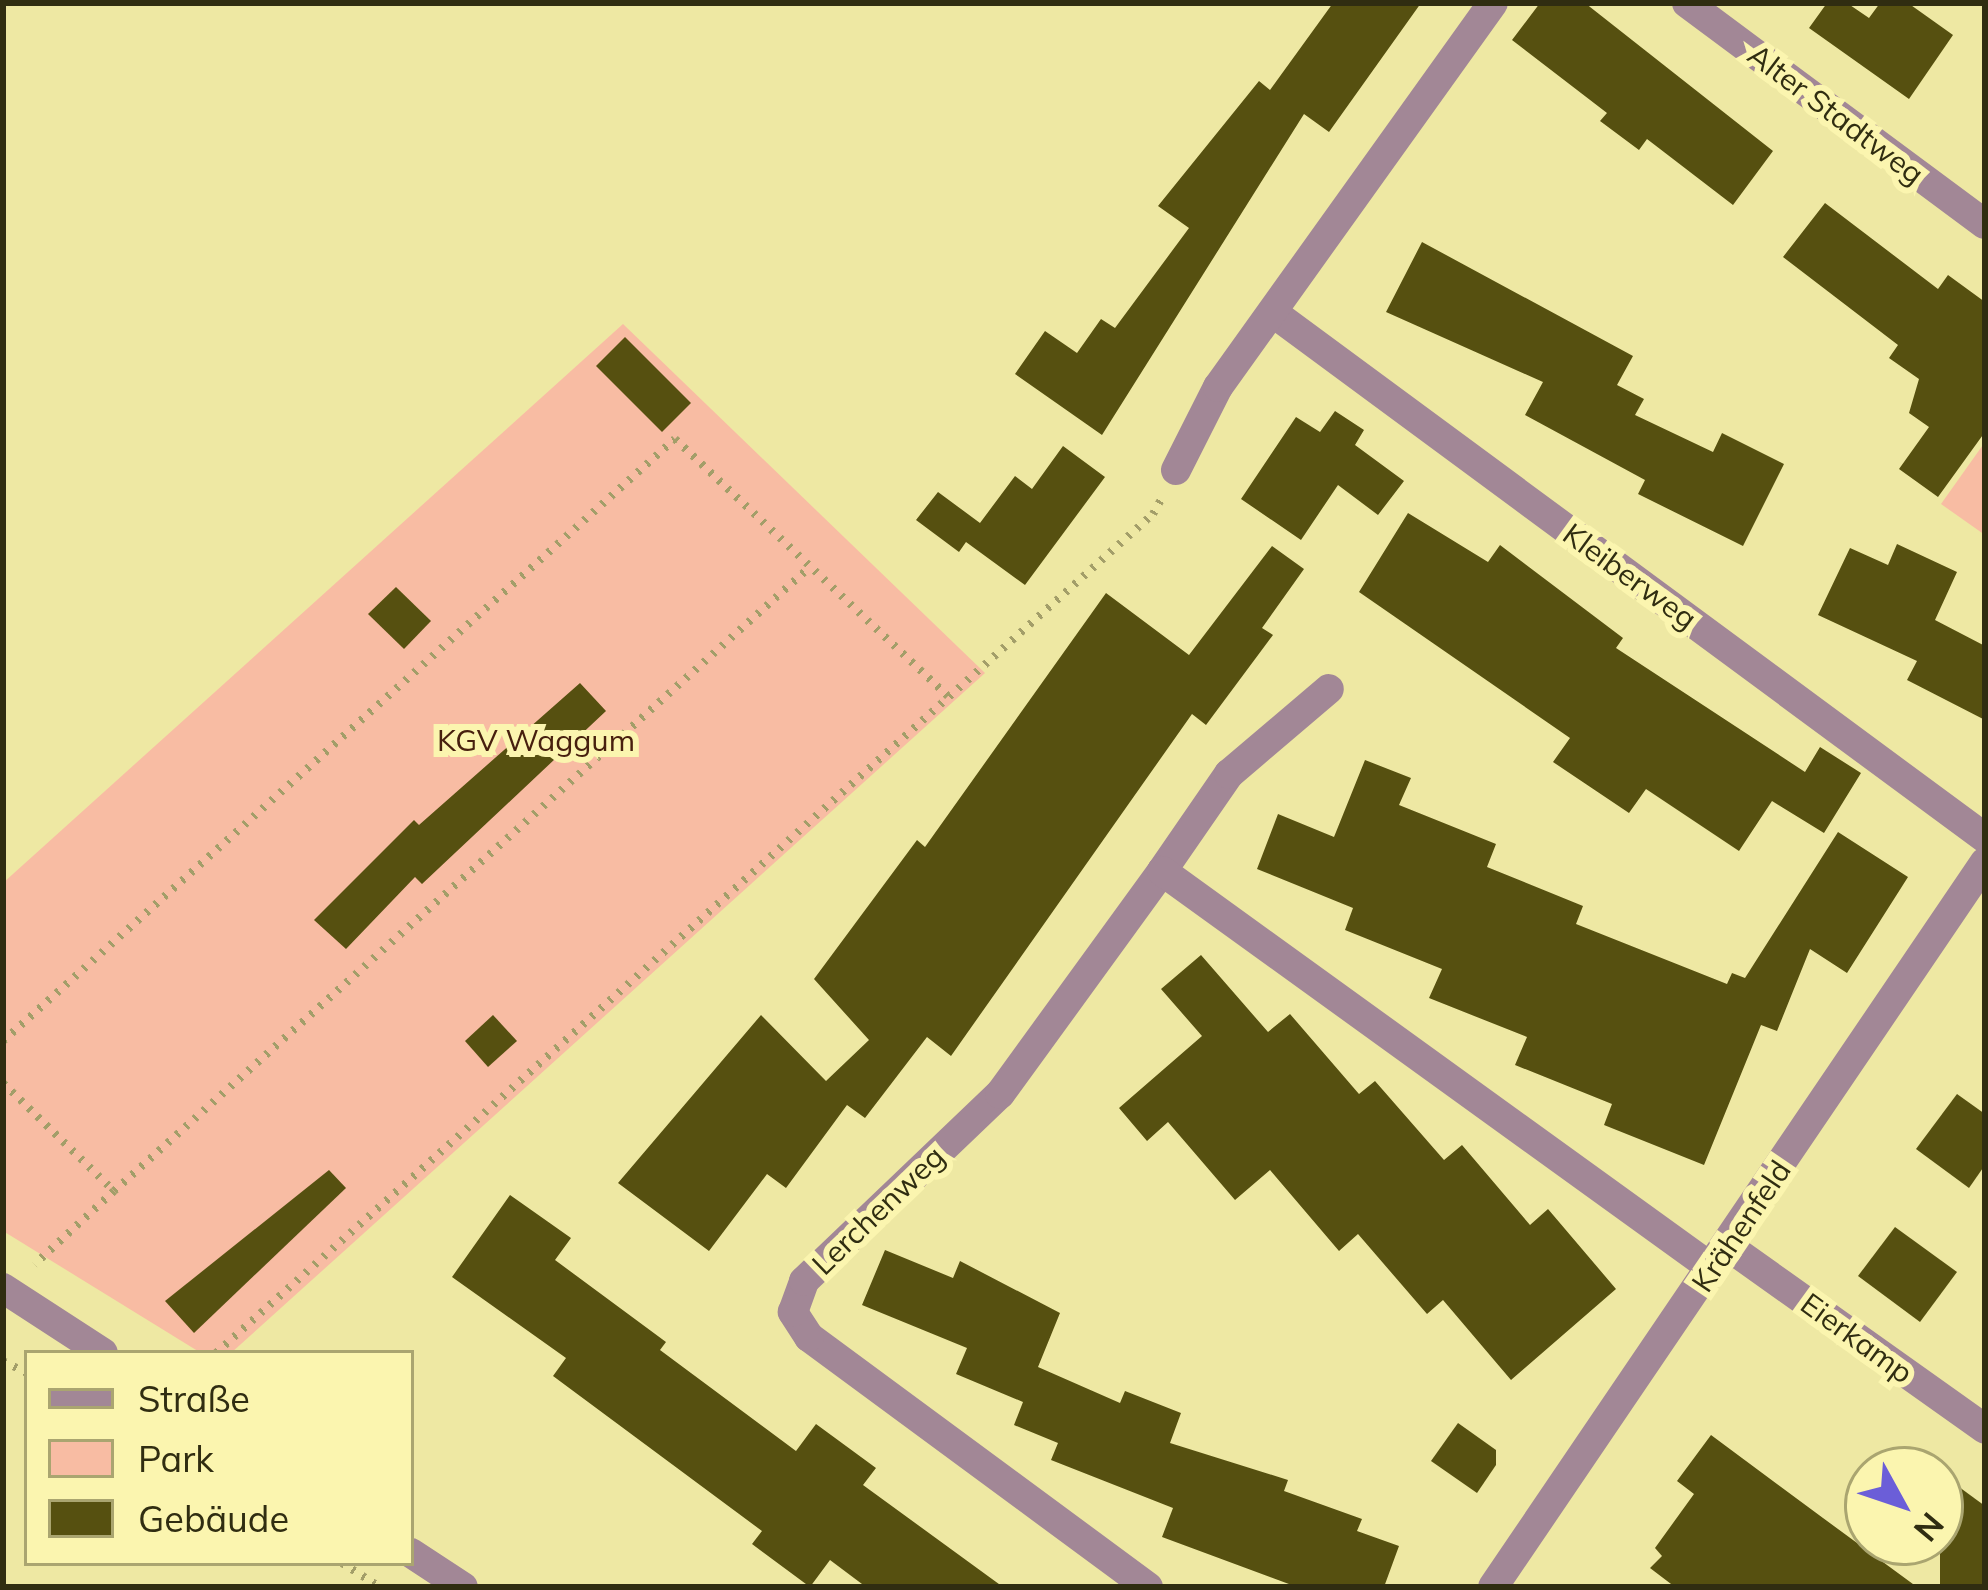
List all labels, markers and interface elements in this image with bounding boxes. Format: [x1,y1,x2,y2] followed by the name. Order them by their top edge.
[1741,36,1931,192] street label: Alter Stadtweg
[1556,516,1704,636] street label: Kleiberweg
[437,722,635,758] park label: KGV Waggum
[804,1138,952,1282] street label: Lerchenweg
[1684,1154,1798,1298] street label: Krähenfeld
[1794,1285,1920,1391] street label: Eierkamp
[24,1350,414,1566] legend
[138,1376,250,1421] text: Straße
[138,1436,214,1481] text: Park
[1844,1446,1964,1566] north arrow
[138,1496,289,1541] text: Gebäude
[1906,1505,1953,1550] text: N

